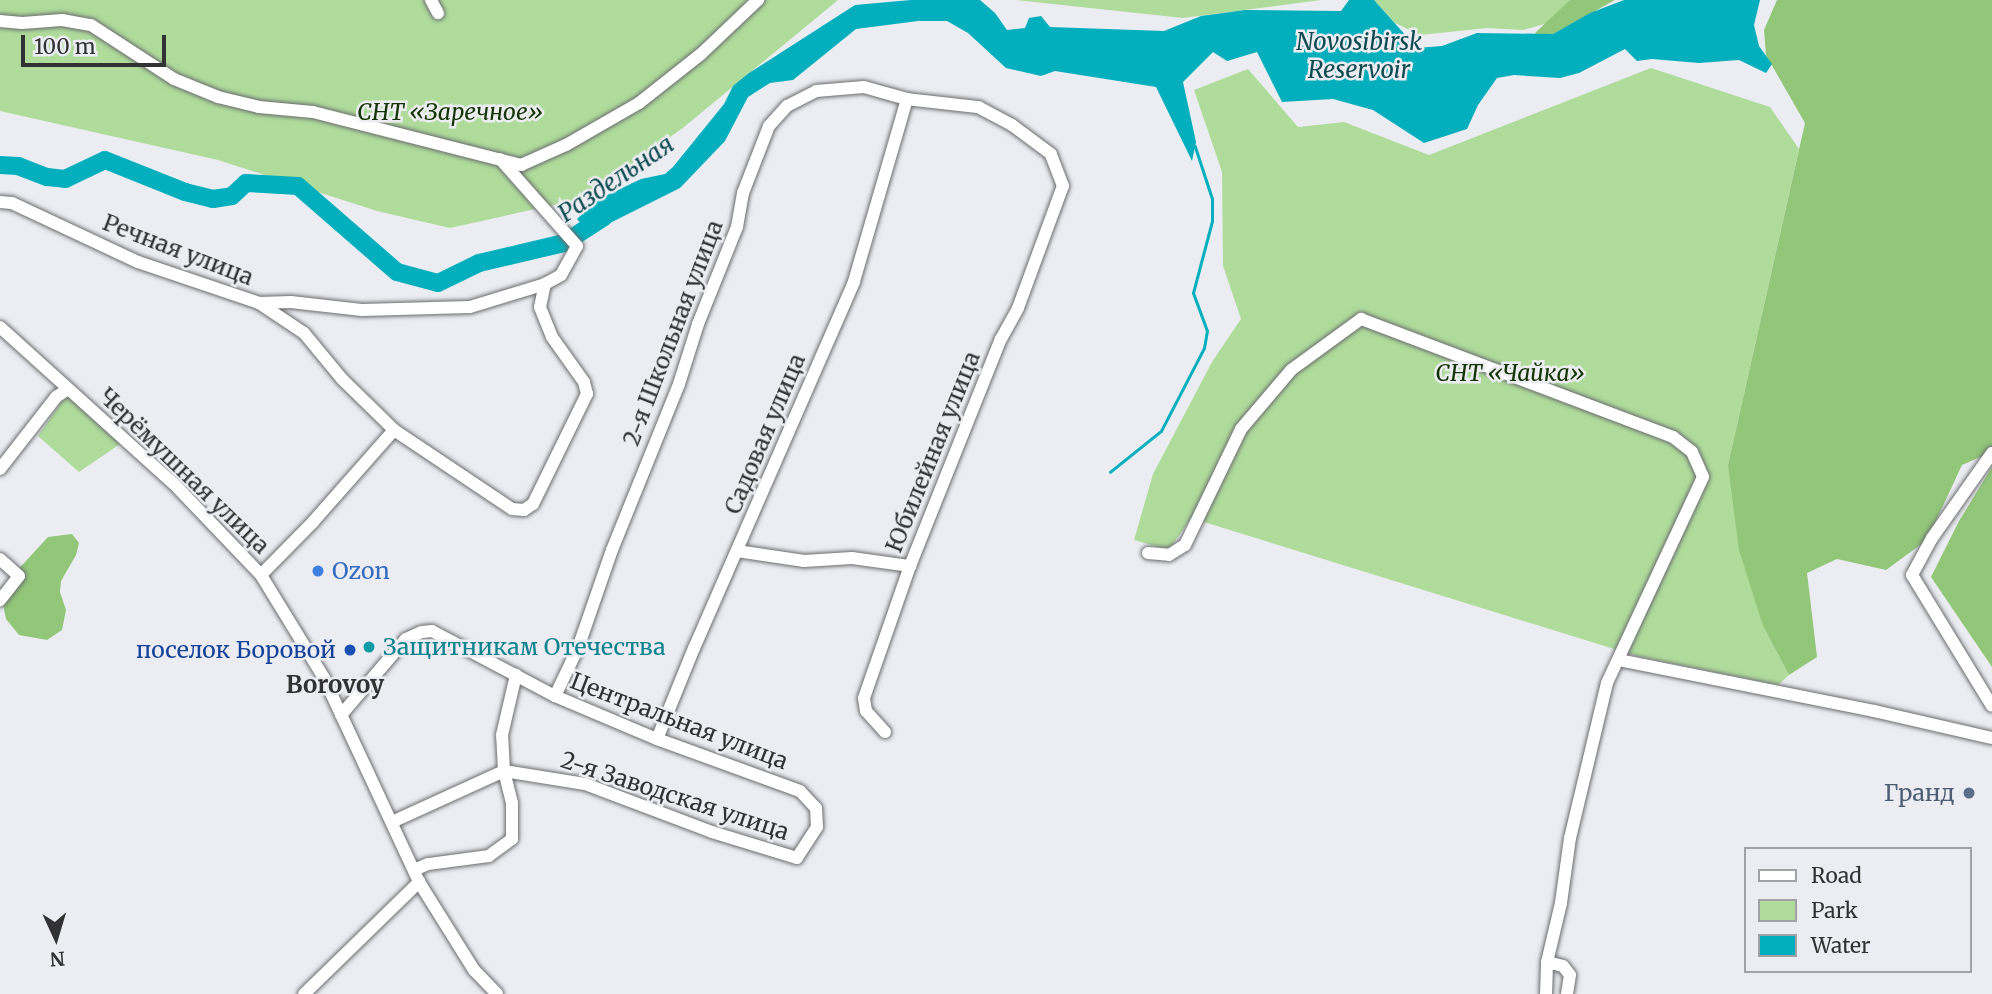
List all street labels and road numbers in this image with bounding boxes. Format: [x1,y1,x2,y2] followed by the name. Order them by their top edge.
[99,209,257,291] street label: Речная улица
[617,216,729,450] street label: 2-я Школьная улица
[880,347,986,557] street label: Юбилейная улица
[719,350,811,518] street label: Садовая улица
[93,382,275,560] street label: Черёмушная улица
[566,667,792,775] street label: Центральная улица
[557,746,793,846] street label: 2-я Заводская улица

